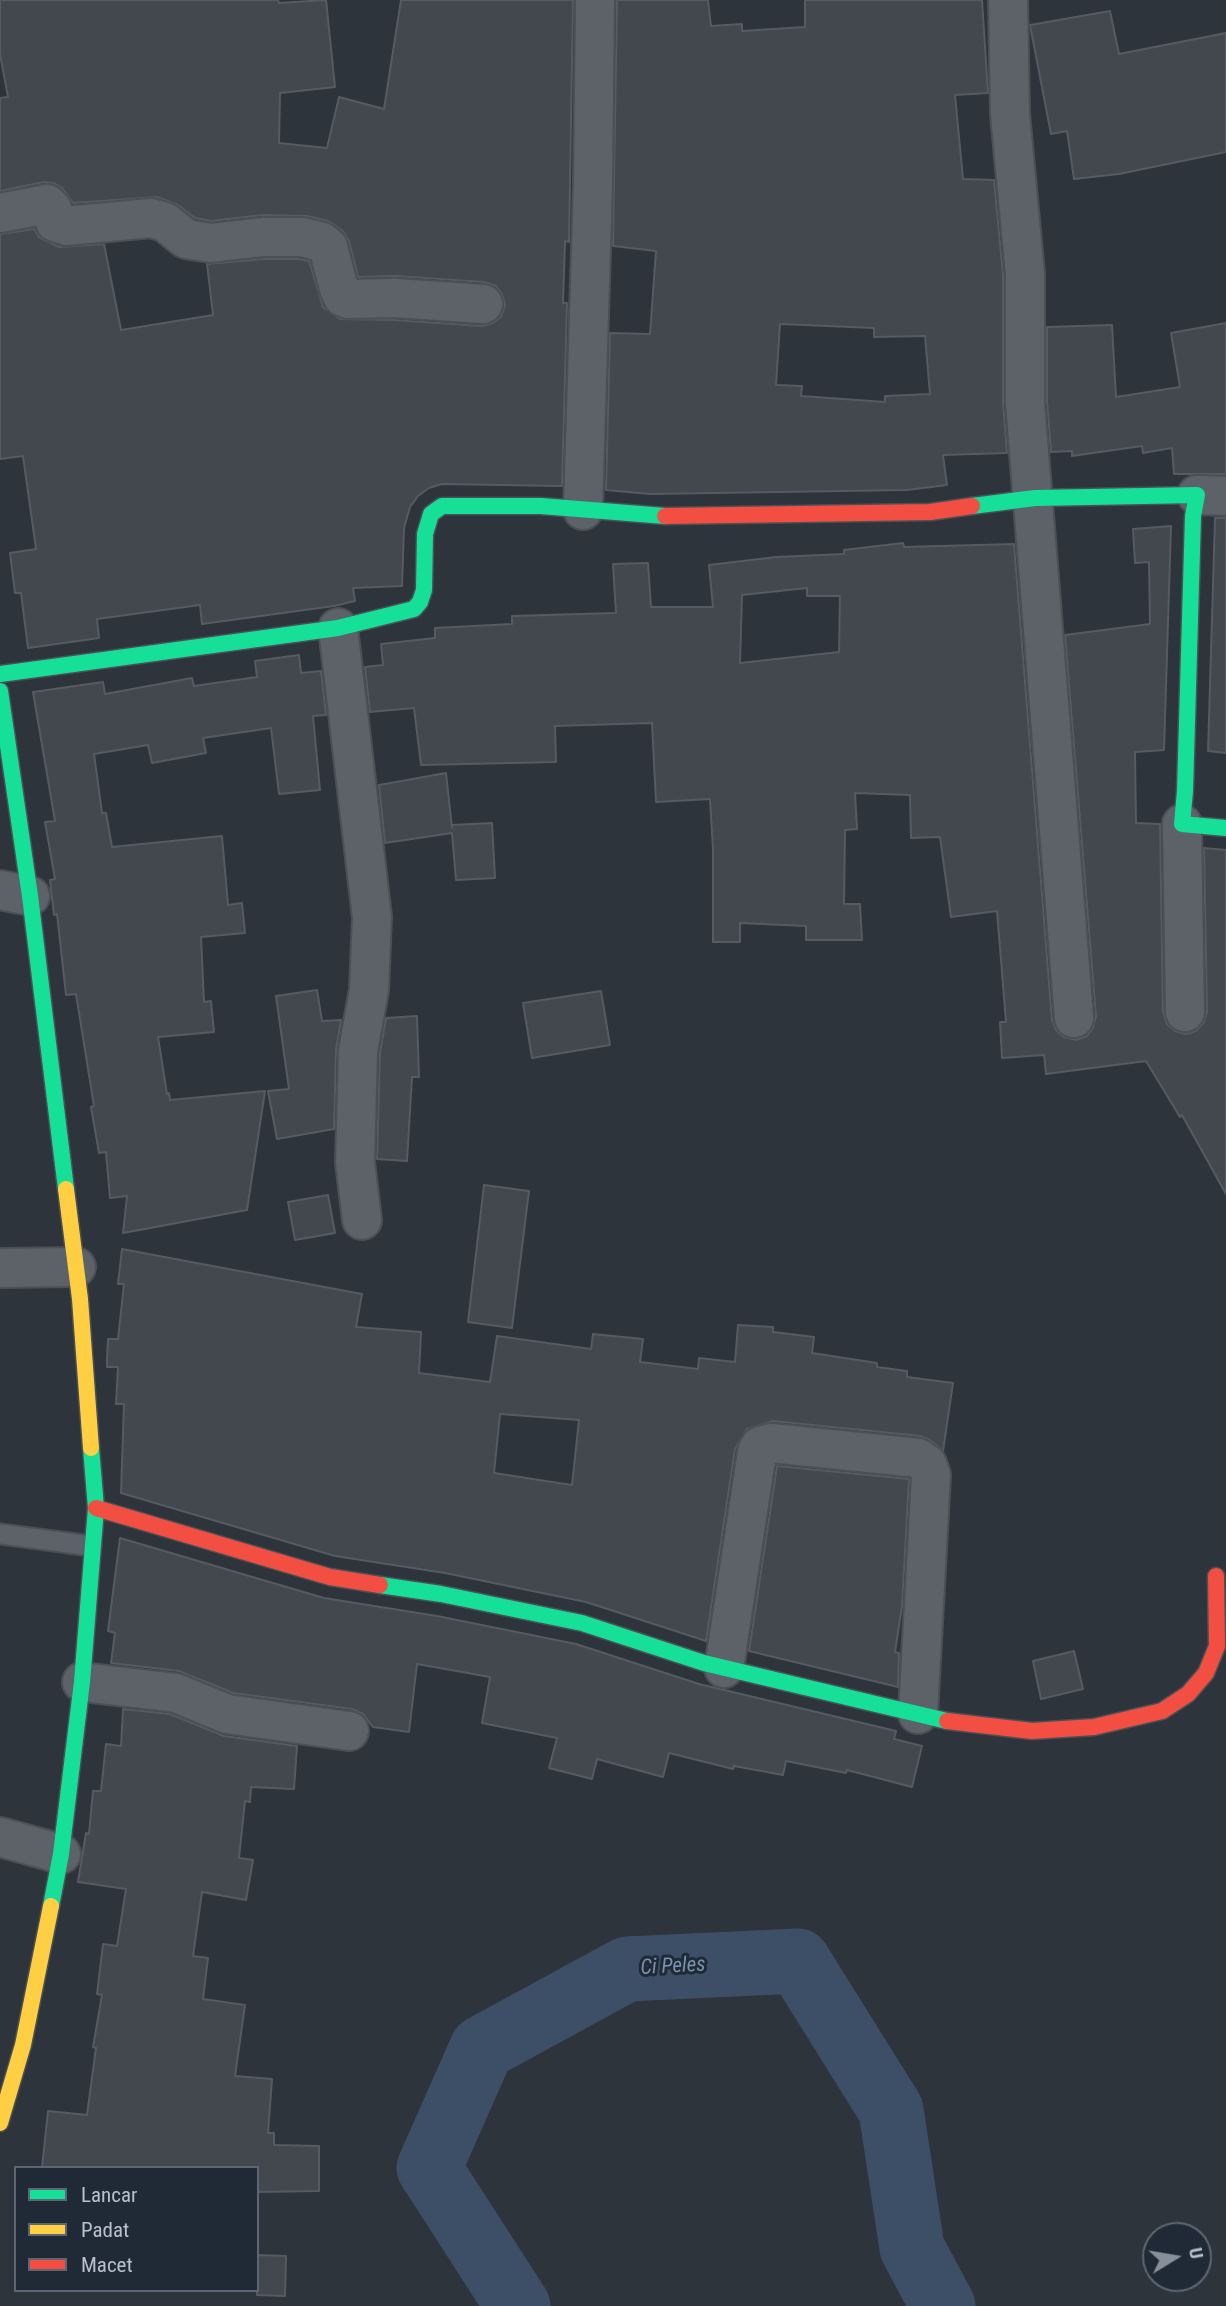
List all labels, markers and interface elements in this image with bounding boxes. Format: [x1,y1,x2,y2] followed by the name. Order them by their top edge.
[640,1953,706,1981] water label: Ci Peles
[14,2166,259,2292] legend
[81,2183,137,2207] text: Lancar
[81,2218,129,2242] text: Padat
[1142,2222,1212,2292] north arrow
[1184,2246,1208,2261] text: U
[81,2253,133,2277] text: Macet

